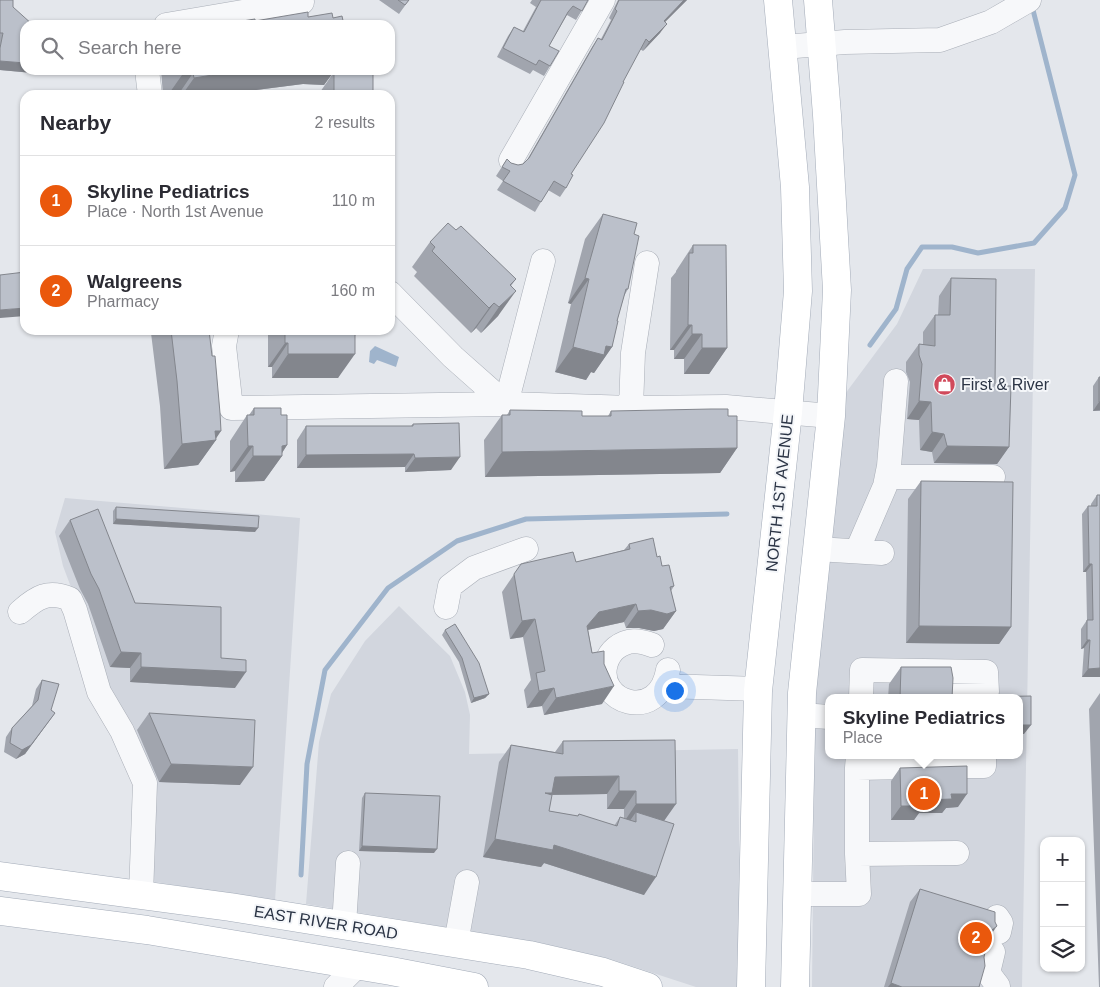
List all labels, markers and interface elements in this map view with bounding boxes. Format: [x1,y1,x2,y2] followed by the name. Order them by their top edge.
[20,20,395,75] search box
[38,34,66,62] icon: search
[78,37,182,58] text: Search here
[40,111,111,134] text: Nearby
[315,114,375,131] text: 2 results
[87,181,250,202] text: Skyline Pediatrics
[52,192,60,209] text: 1
[332,192,375,209] text: 110 m
[87,203,264,220] text: Place · North 1st Avenue
[87,271,182,292] text: Walgreens
[52,282,60,299] text: 2
[331,282,375,299] text: 160 m
[87,293,159,310] text: Pharmacy
[933,372,957,396] shop icon: First & River
[961,376,1050,393] place label: First & River
[763,413,796,573] street label: NORTH 1ST AVENUE
[662,678,688,704] your location
[825,694,1023,759] popup
[843,707,1005,728] text: Skyline Pediatrics
[843,729,883,746] text: Place
[908,775,940,813] pin: 1
[1040,837,1085,972] map controls
[1040,837,1085,882] button: +
[1040,882,1085,927] button: −
[253,903,399,942] street label: EAST RIVER ROAD
[960,919,992,957] pin: 2
[1040,927,1085,972] button: layers

